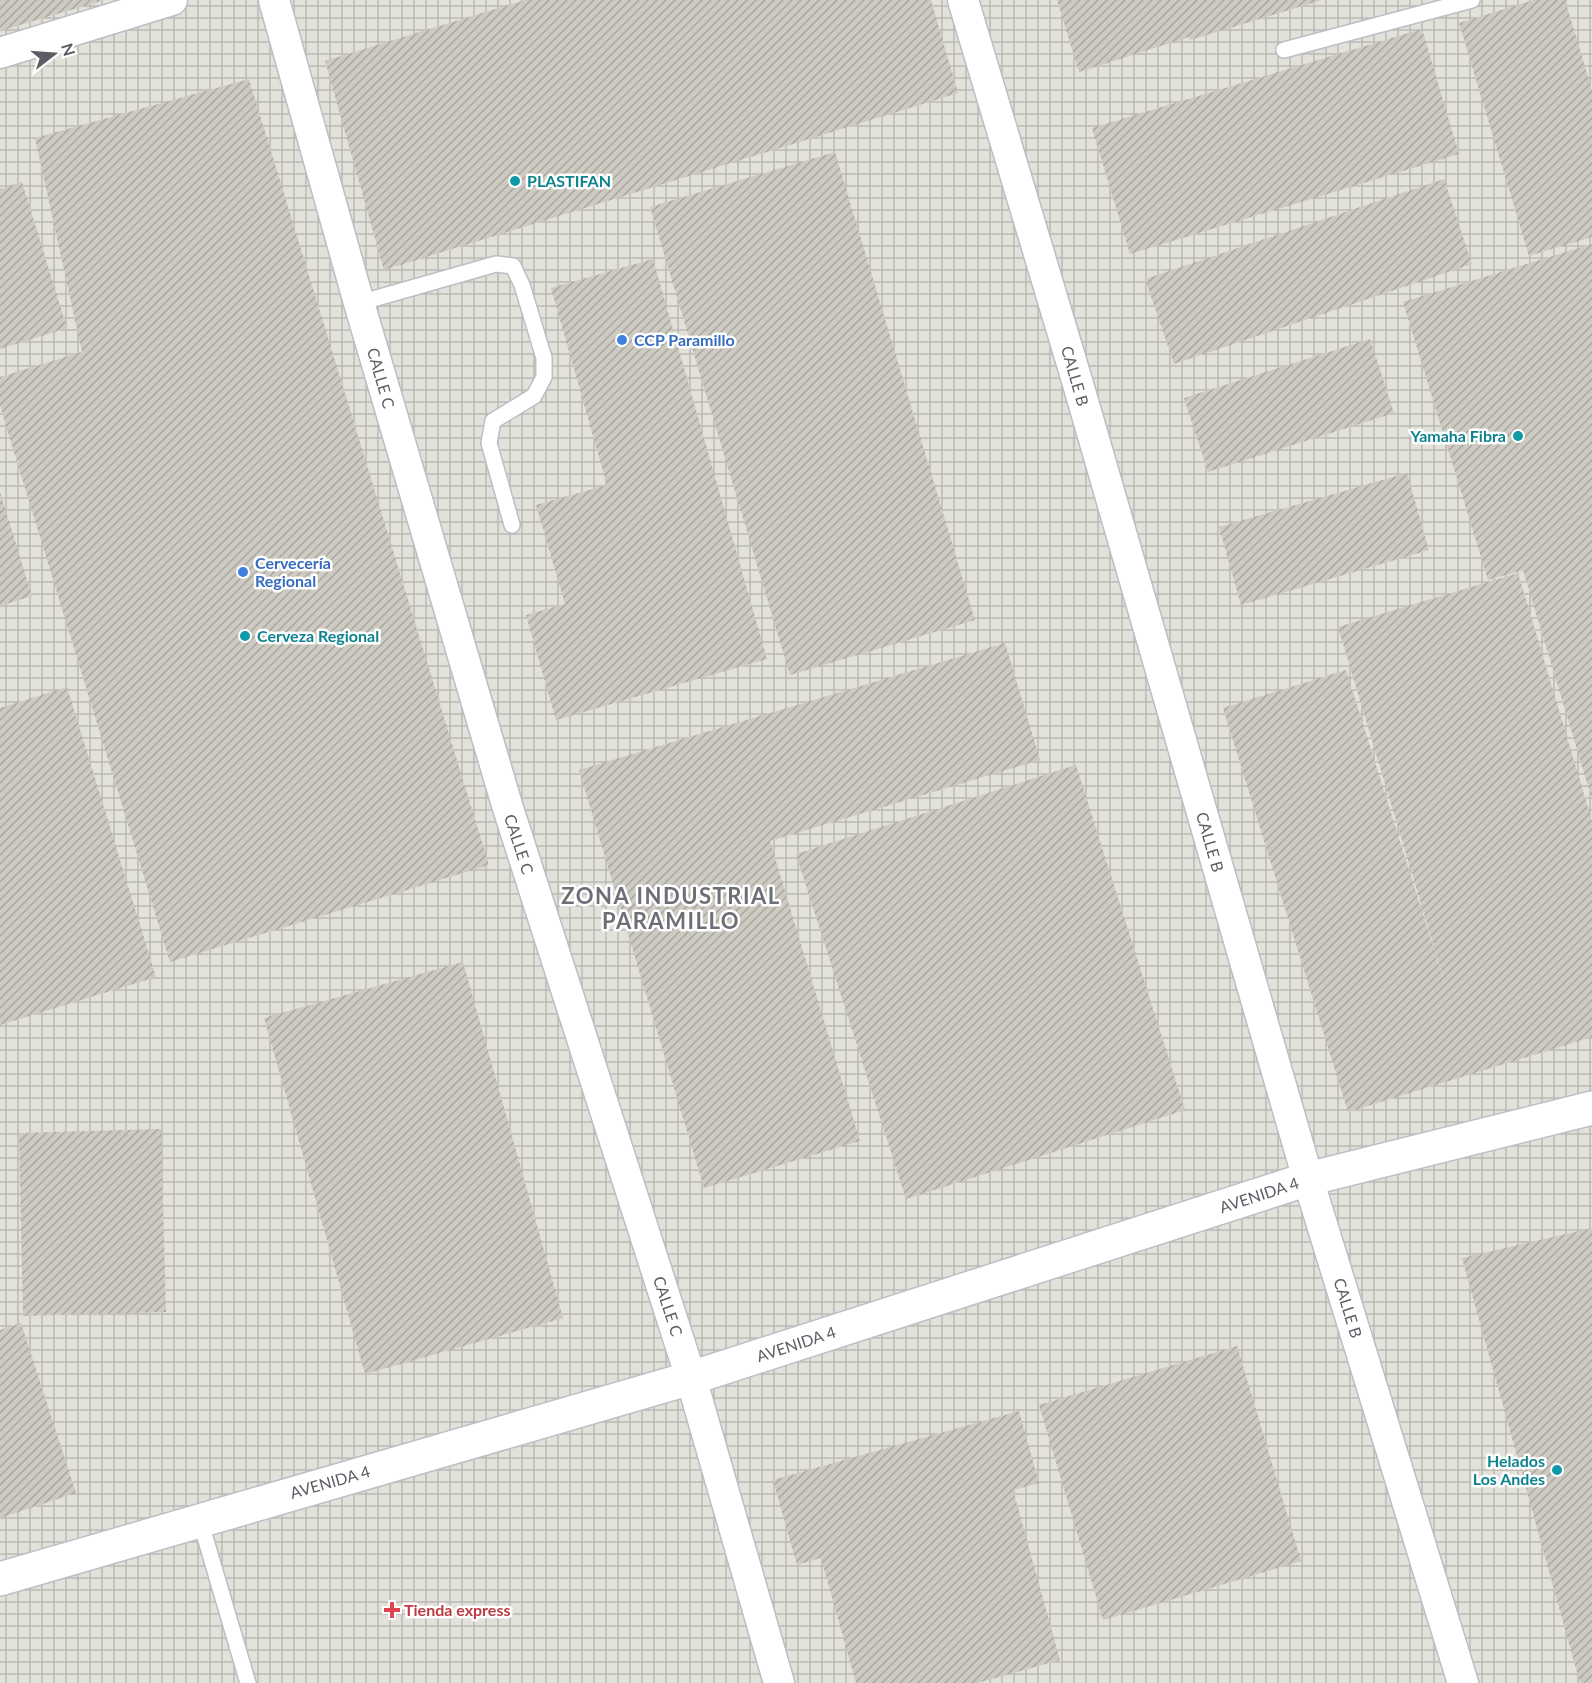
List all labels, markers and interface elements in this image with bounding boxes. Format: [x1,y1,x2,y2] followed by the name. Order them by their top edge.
[24,24,84,84] north arrow
[58,41,80,58] text: N
[527,171,611,190] place label: PLASTIFAN
[508,174,522,188] marker: PLASTIFAN
[634,330,735,349] place label: CCP Paramillo
[615,333,629,347] marker: CCP Paramillo
[1058,344,1093,408] street label: CALLE B
[364,345,399,411] street label: CALLE C
[1410,426,1506,445] place label: Yamaha Fibra
[1511,429,1525,443] marker: Yamaha Fibra
[255,553,331,590] place label: Cervecería Regional
[236,565,250,579] marker: Cervecería Regional
[257,626,379,645] place label: Cerveza Regional
[238,629,252,643] marker: Cerveza Regional
[1193,810,1228,874] street label: CALLE B
[501,811,538,877] street label: CALLE C
[561,882,781,934] district label: ZONA INDUSTRIAL PARAMILLO
[1217,1173,1301,1216] street label: AVENIDA 4
[650,1273,687,1339] street label: CALLE C
[1330,1276,1367,1340] street label: CALLE B
[754,1322,838,1365] street label: AVENIDA 4
[1473,1451,1545,1488] place label: Helados Los Andes
[288,1461,372,1502] street label: AVENIDA 4
[1550,1463,1564,1477] marker: Helados Los Andes
[404,1600,510,1619] place label: Tienda express
[385,1603,399,1617] marker: Tienda express

